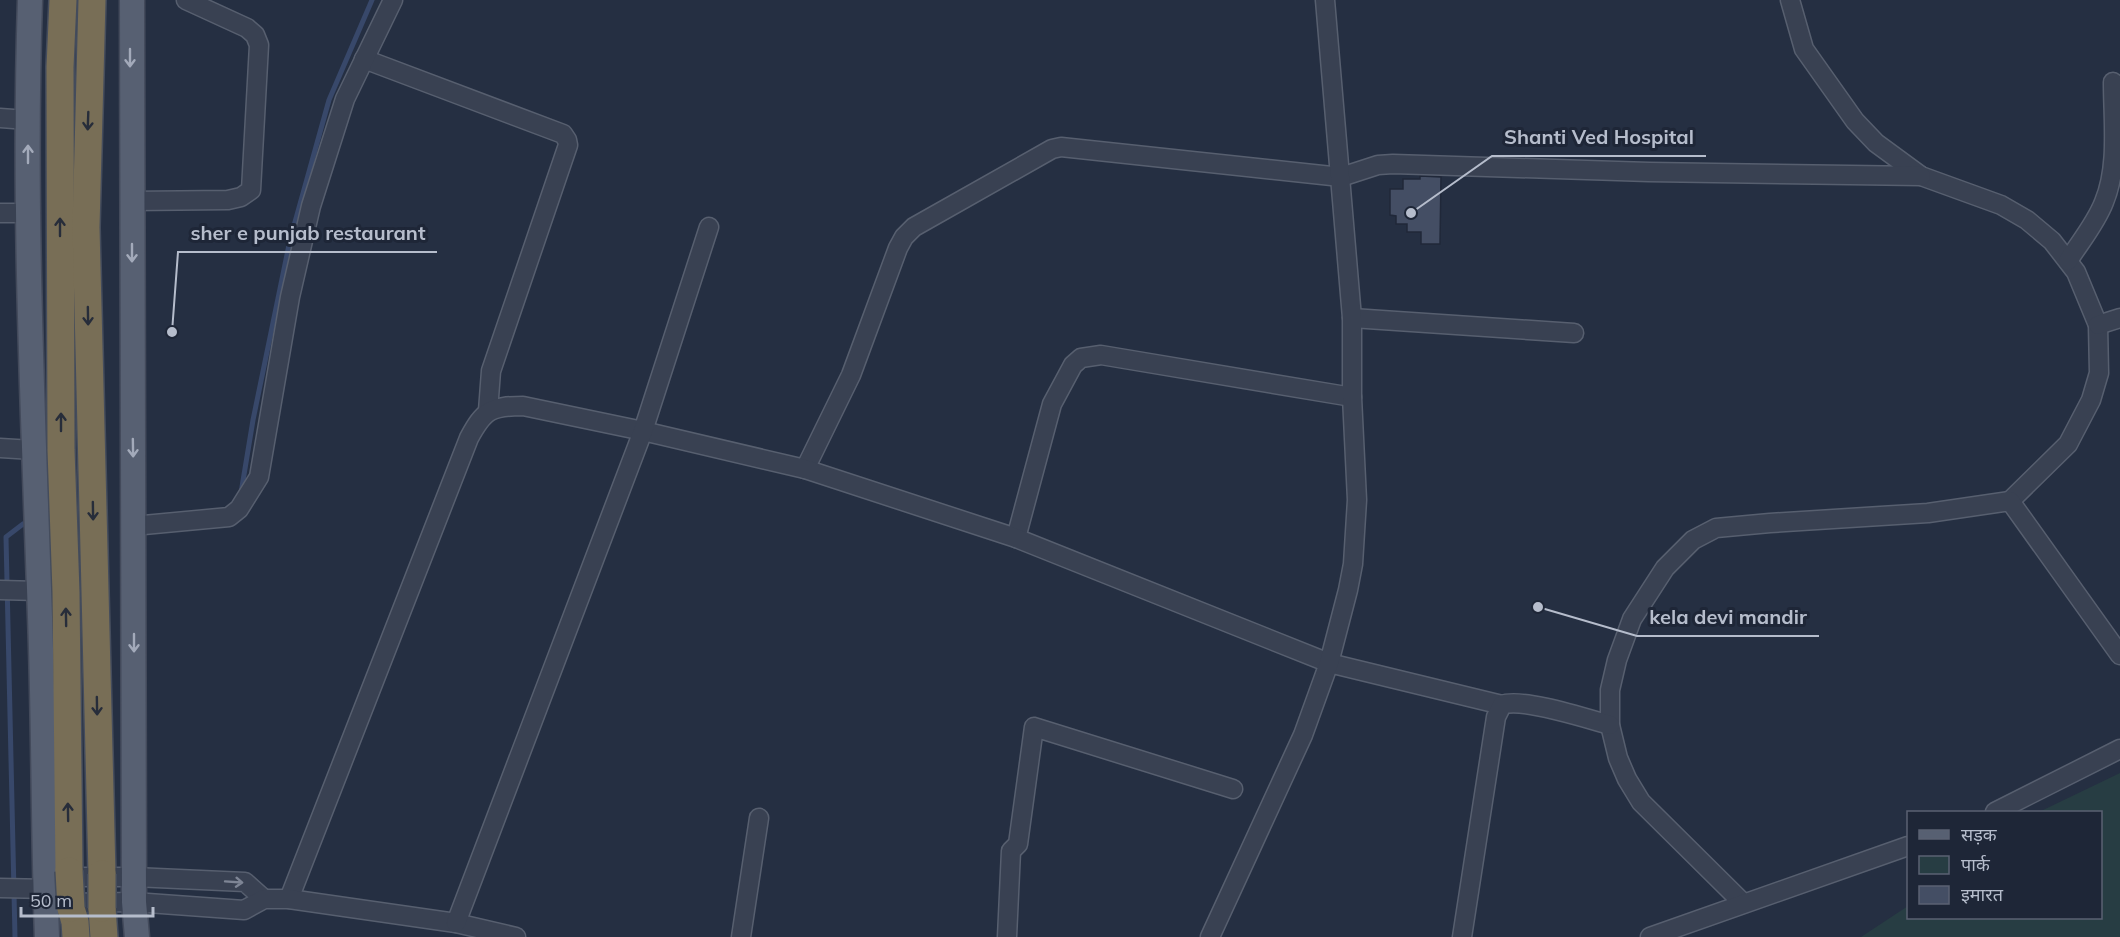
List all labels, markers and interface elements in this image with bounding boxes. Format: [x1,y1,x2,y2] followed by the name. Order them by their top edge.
[125,48,136,68] one-way arrow
[83,111,94,131] one-way arrow
[1492,118,1706,156] callout: Shanti Ved Hospital
[1504,124,1694,149] text: Shanti Ved Hospital
[22,145,34,165] one-way arrow
[178,214,437,252] callout: sher e punjab restaurant
[54,218,66,238] one-way arrow
[191,220,426,245] text: sher e punjab restaurant
[126,243,138,263] one-way arrow
[82,306,93,326] one-way arrow
[55,413,67,433] one-way arrow
[127,438,139,458] one-way arrow
[87,501,98,521] one-way arrow
[1637,598,1819,636] callout: kela devi mandir
[1649,604,1807,629] text: kela devi mandir
[60,608,72,628] one-way arrow
[128,633,140,653] one-way arrow
[92,696,103,716] one-way arrow
[63,803,74,823] one-way arrow
[1907,811,2102,919] legend
[1961,823,1998,846] text: सड़क
[1961,853,1991,876] text: पार्क
[224,877,244,888] one-way arrow
[21,880,153,918] scale bar
[1961,883,2004,906] text: इमारत
[30,889,72,912] text: 50 m

